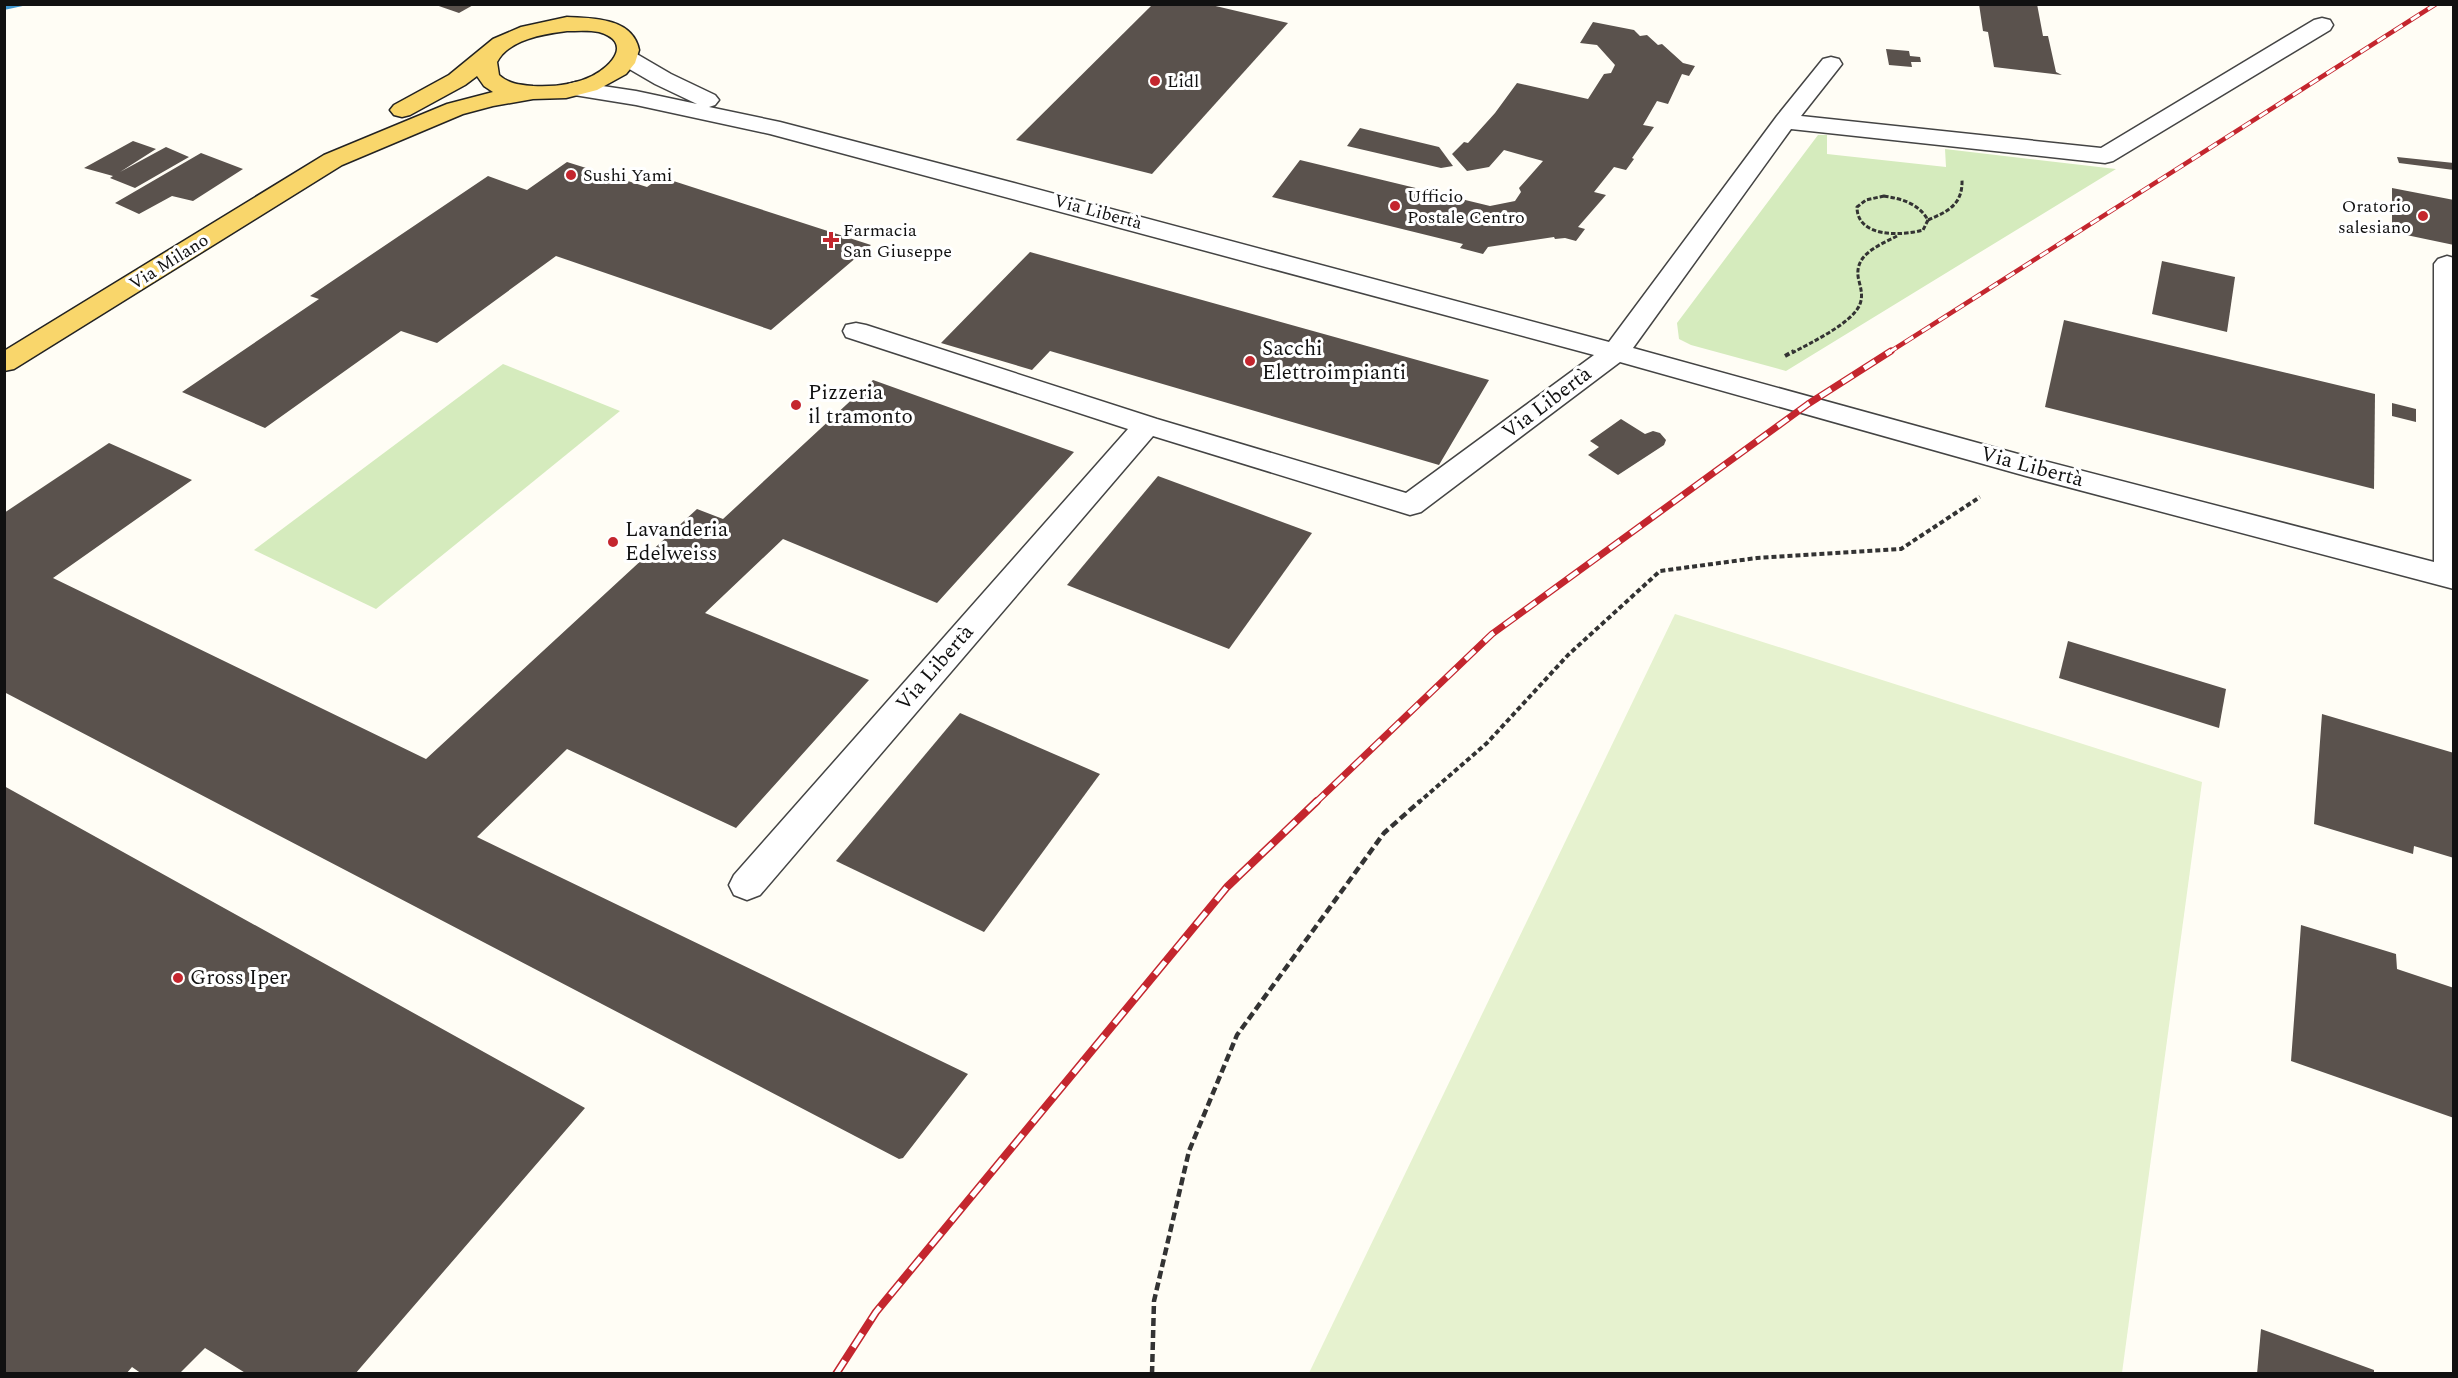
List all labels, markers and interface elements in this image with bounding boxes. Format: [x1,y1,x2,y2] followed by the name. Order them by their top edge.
[1167,68,1199,95] place label: Lidl
[1148,74,1162,88] marker: Lidl
[583,162,672,189] place label: Sushi Yami
[564,168,578,182] marker: Sushi Yami
[1407,183,1525,231] place label: Ufficio Postale Centro
[1051,187,1145,237] street label: Via Libertà
[2338,193,2411,241] place label: Oratorio salesiano
[1388,199,1402,213] marker: Ufficio Postale Centro
[2416,209,2430,223] marker: Oratorio salesiano
[843,217,952,265] place label: Farmacia San Giuseppe
[124,227,214,297] street label: Via Milano
[824,233,838,247] marker: Farmacia San Giuseppe
[1262,333,1406,389] place label: Sacchi Elettroimpianti
[1243,354,1257,368] marker: Sacchi Elettroimpianti
[1495,358,1599,448] street label: Via Libertà
[808,377,913,433] place label: Pizzeria il tramonto
[789,398,803,412] marker: Pizzeria il tramonto
[1977,438,2088,496] street label: Via Libertà
[625,514,729,570] place label: Lavanderia Edelweiss
[606,535,620,549] marker: Lavanderia Edelweiss
[888,617,982,718] street label: Via Libertà
[190,962,288,994] place label: Gross Iper
[171,971,185,985] marker: Gross Iper

